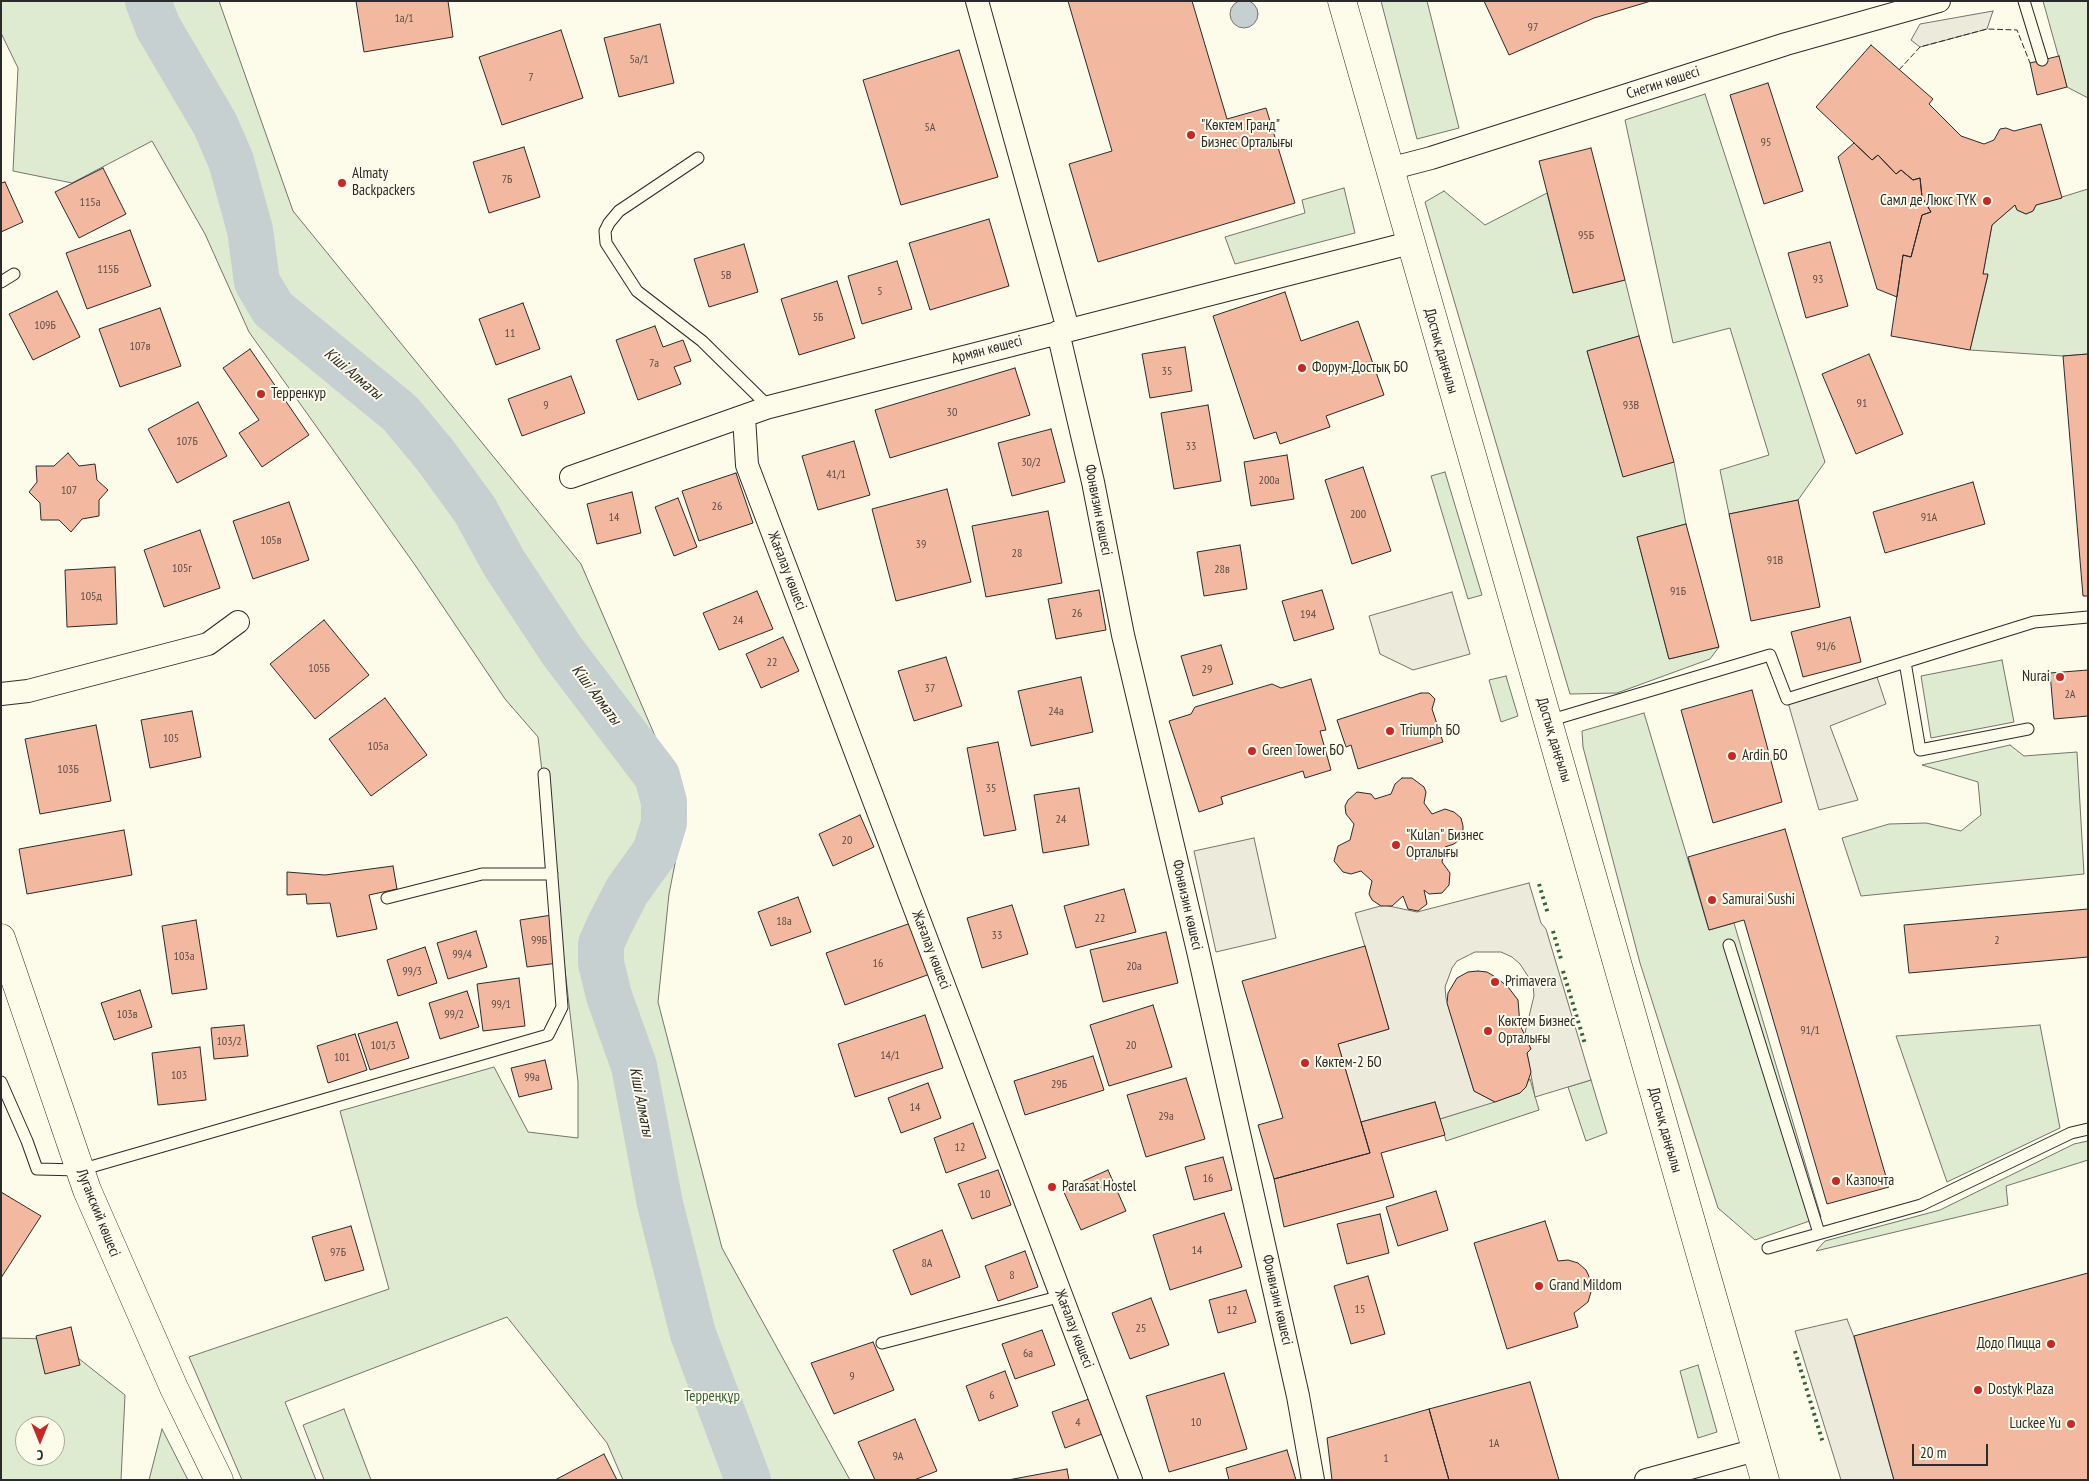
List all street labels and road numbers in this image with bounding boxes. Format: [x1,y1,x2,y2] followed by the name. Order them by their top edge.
[1624,63,1702,103] street label: Снегин көшесі
[1420,306,1462,396] street label: Достық даңғылы
[950,332,1024,368] street label: Армян көшесі
[1080,463,1116,557] street label: Фонвизин көшесі
[764,529,810,613] street label: Жағалау көшесі
[1533,695,1575,785] street label: Достық даңғылы
[1168,858,1206,952] street label: Фонвизин көшесі
[908,908,954,992] street label: Жағалау көшесі
[1644,1085,1686,1175] street label: Достық даңғылы
[72,1166,124,1260] street label: Луганский көшесі
[1258,1253,1296,1347] street label: Фонвизин көшесі
[1051,1287,1097,1371] street label: Жағалау көшесі

